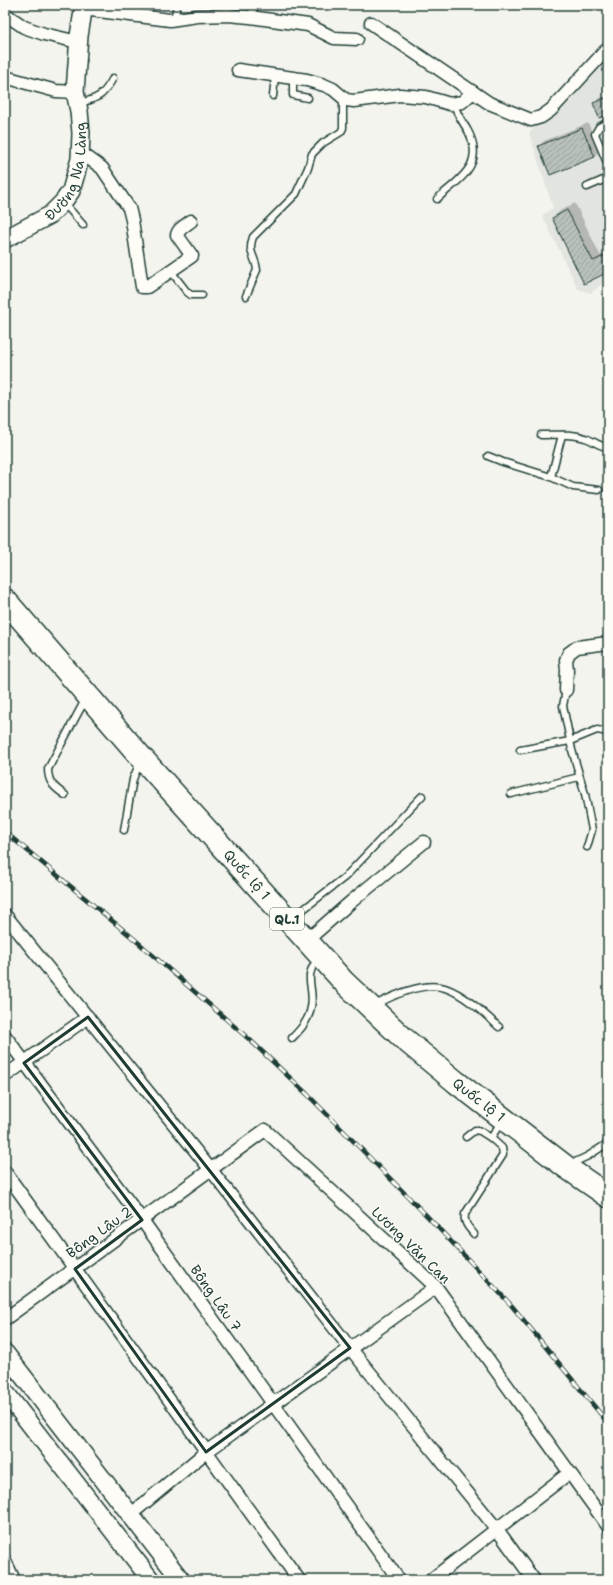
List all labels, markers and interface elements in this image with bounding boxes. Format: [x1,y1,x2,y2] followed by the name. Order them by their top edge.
[41,121,90,224] street label: Đường Na Làng
[220,846,274,903] street label: Quốc lộ 1
[270,908,304,930] road number: QL.1
[449,1074,509,1126] street label: Quốc lộ 1
[62,1202,136,1262] street label: Bông Lâu 2
[368,1203,455,1288] street label: Lương Văn Can
[186,1261,246,1335] street label: Bông Lâu 7

